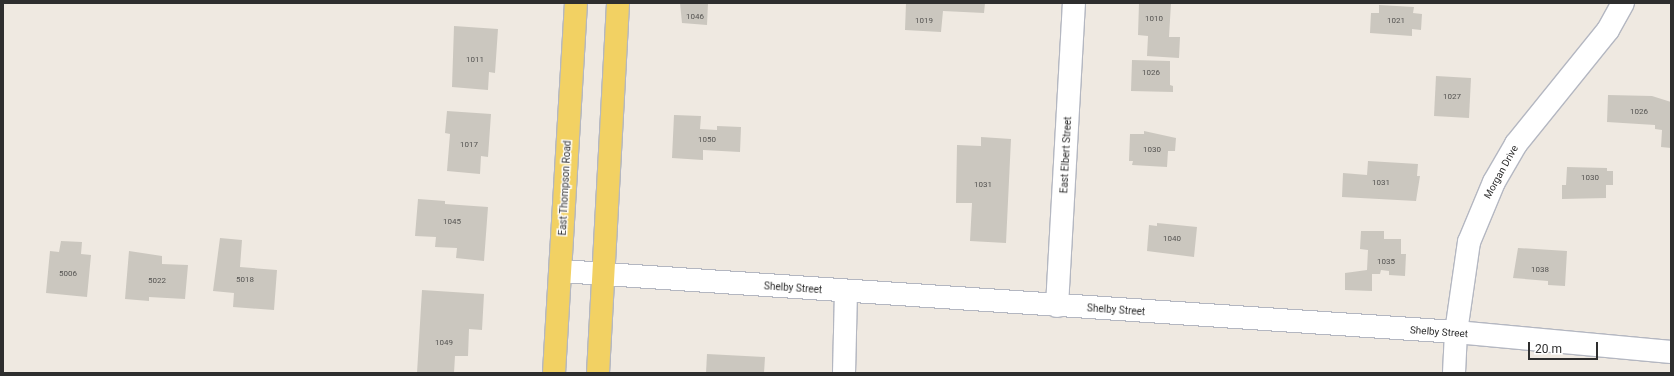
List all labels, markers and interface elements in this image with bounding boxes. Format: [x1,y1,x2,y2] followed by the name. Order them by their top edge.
[686,12,704,22] house number: 1046
[1145,14,1163,24] house number: 1010
[915,16,933,26] house number: 1019
[1387,16,1405,26] house number: 1021
[466,55,484,65] house number: 1011
[1142,68,1160,78] house number: 1026
[1443,92,1461,102] house number: 1027
[1630,107,1648,117] house number: 1026
[1058,116,1074,194] street label: East Elbert Street
[698,135,716,145] house number: 1050
[460,140,478,150] house number: 1017
[557,140,573,236] street label: East Thompson Road
[1481,143,1521,201] street label: Morgan Drive
[1143,145,1161,155] house number: 1030
[1581,173,1599,183] house number: 1030
[1372,178,1390,188] house number: 1031
[974,180,992,190] house number: 1031
[443,217,461,227] house number: 1045
[1163,234,1181,244] house number: 1040
[1377,257,1395,267] house number: 1035
[1531,265,1549,275] house number: 1038
[59,269,77,279] house number: 5006
[236,275,254,285] house number: 5018
[148,276,166,286] house number: 5022
[763,280,823,296] street label: Shelby Street
[1086,302,1146,318] street label: Shelby Street
[1409,324,1469,340] street label: Shelby Street
[1530,334,1600,360] scale bar
[435,338,453,348] house number: 1049
[1535,342,1562,356] text: 20 m

